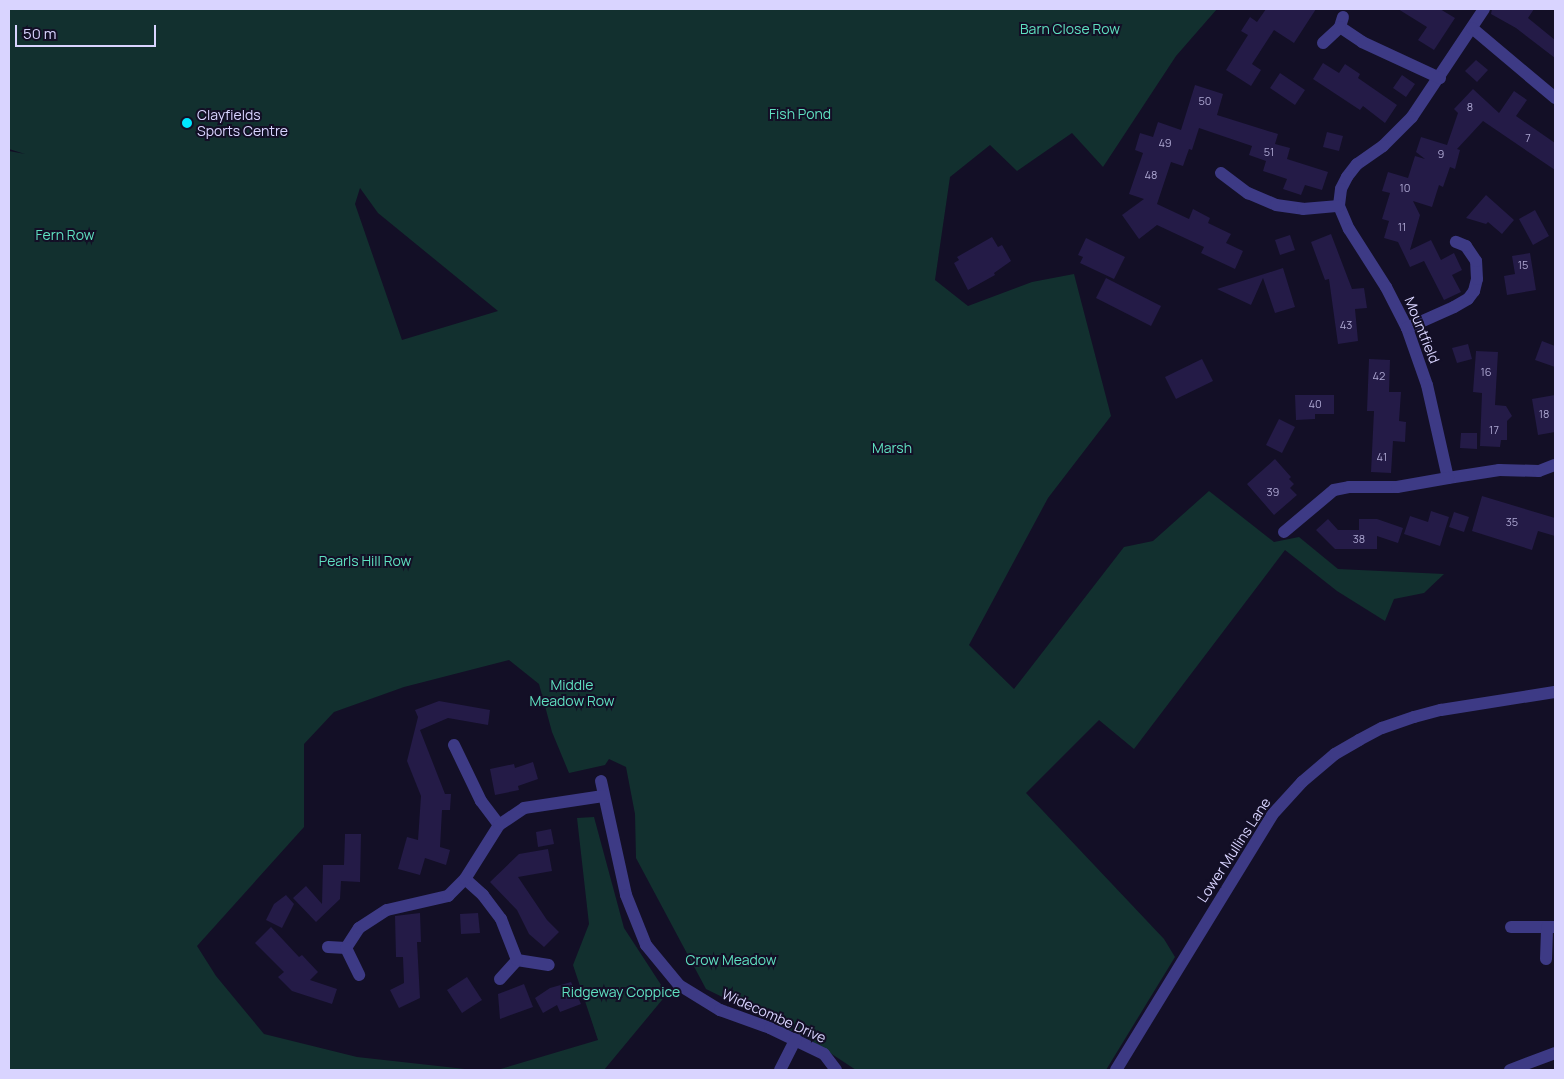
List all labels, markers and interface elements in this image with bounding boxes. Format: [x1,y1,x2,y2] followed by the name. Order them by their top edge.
[18,15,159,47] scale bar
[1020,21,1120,37] park label: Barn Close Row
[23,23,57,44] text: 50 m
[1198,94,1212,108] house number: 50
[1467,100,1473,114] house number: 8
[769,106,831,122] park label: Fish Pond
[197,107,288,140] place label: Clayfields Sports Centre
[181,117,193,129] marker: Clayfields Sports Centre
[1525,131,1531,145] house number: 7
[1158,136,1172,150] house number: 49
[1264,145,1274,159] house number: 51
[1438,147,1444,161] house number: 9
[1145,168,1157,182] house number: 48
[1400,181,1410,195] house number: 10
[1398,220,1406,234] house number: 11
[36,227,94,243] park label: Fern Row
[1518,258,1528,272] house number: 15
[1401,294,1443,366] street label: Mountfield
[1340,318,1352,332] house number: 43
[1480,365,1492,379] house number: 16
[1373,369,1385,383] house number: 42
[1308,397,1322,411] house number: 40
[1539,407,1549,421] house number: 18
[1489,423,1499,437] house number: 17
[872,440,912,456] park label: Marsh
[1377,450,1387,464] house number: 41
[1267,485,1279,499] house number: 39
[1506,515,1518,529] house number: 35
[1353,532,1365,546] house number: 38
[319,553,411,569] park label: Pearls Hill Row
[529,677,615,710] park label: Middle Meadow Row
[1194,795,1274,905] street label: Lower Mullins Lane
[685,952,777,968] park label: Crow Meadow
[562,984,680,1000] park label: Ridgeway Coppice
[719,985,829,1047] street label: Widecombe Drive

